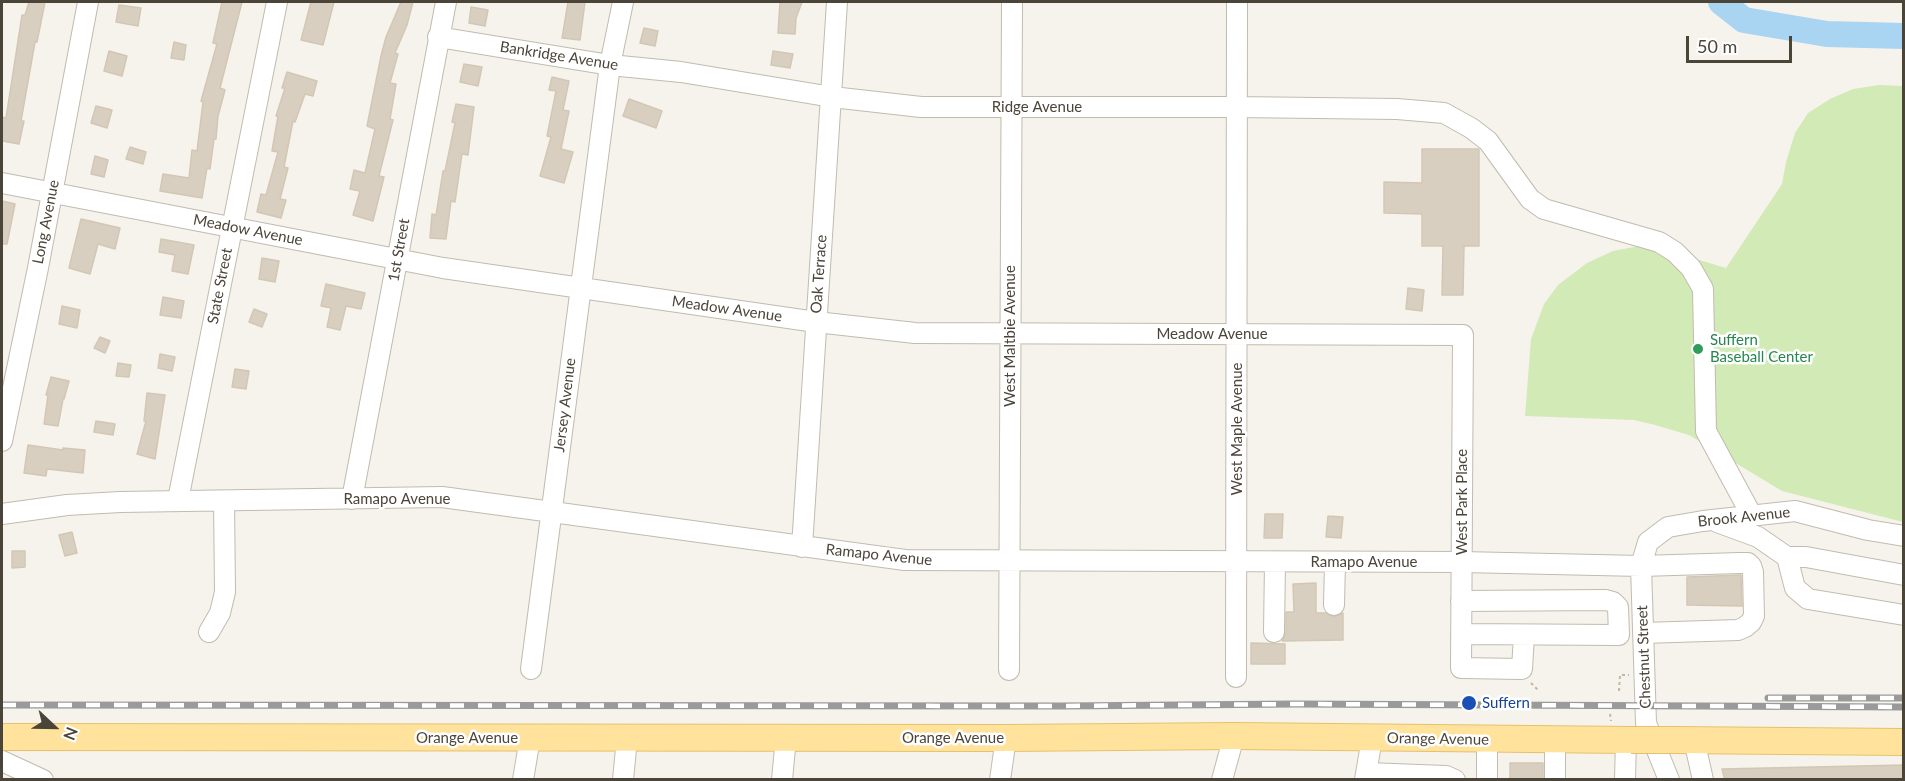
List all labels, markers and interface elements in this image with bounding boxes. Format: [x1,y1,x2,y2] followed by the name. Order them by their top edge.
[1689,24,1796,62] scale bar
[1697,35,1737,57] text: 50 m
[499,38,619,74] street label: Bankridge Avenue
[992,98,1082,116] street label: Ridge Avenue
[29,178,63,266] street label: Long Avenue
[192,211,304,249] street label: Meadow Avenue
[385,217,413,283] street label: 1st Street
[807,234,831,314] street label: Oak Terrace
[204,246,236,326] street label: State Street
[1001,265,1019,407] street label: West Maltbie Avenue
[671,292,783,326] street label: Meadow Avenue
[1156,325,1268,343] street label: Meadow Avenue
[1710,331,1813,366] place label: Suffern Baseball Center
[1691,342,1705,356] marker: Suffern Baseball Center
[550,357,580,453] street label: Jersey Avenue
[1228,363,1246,495] street label: West Maple Avenue
[1453,449,1471,555] street label: West Park Place
[344,490,450,508] street label: Ramapo Avenue
[1697,503,1791,531] street label: Brook Avenue
[825,540,933,570] street label: Ramapo Avenue
[1311,553,1417,571] street label: Ramapo Avenue
[1633,605,1655,709] street label: Chestnut Street
[1460,694,1478,712] marker: Suffern
[1482,694,1530,712] place label: Suffern
[24,697,84,757] north arrow
[60,725,82,743] text: N
[416,729,518,747] street label: Orange Avenue
[902,729,1004,747] street label: Orange Avenue
[1387,729,1489,749] street label: Orange Avenue

